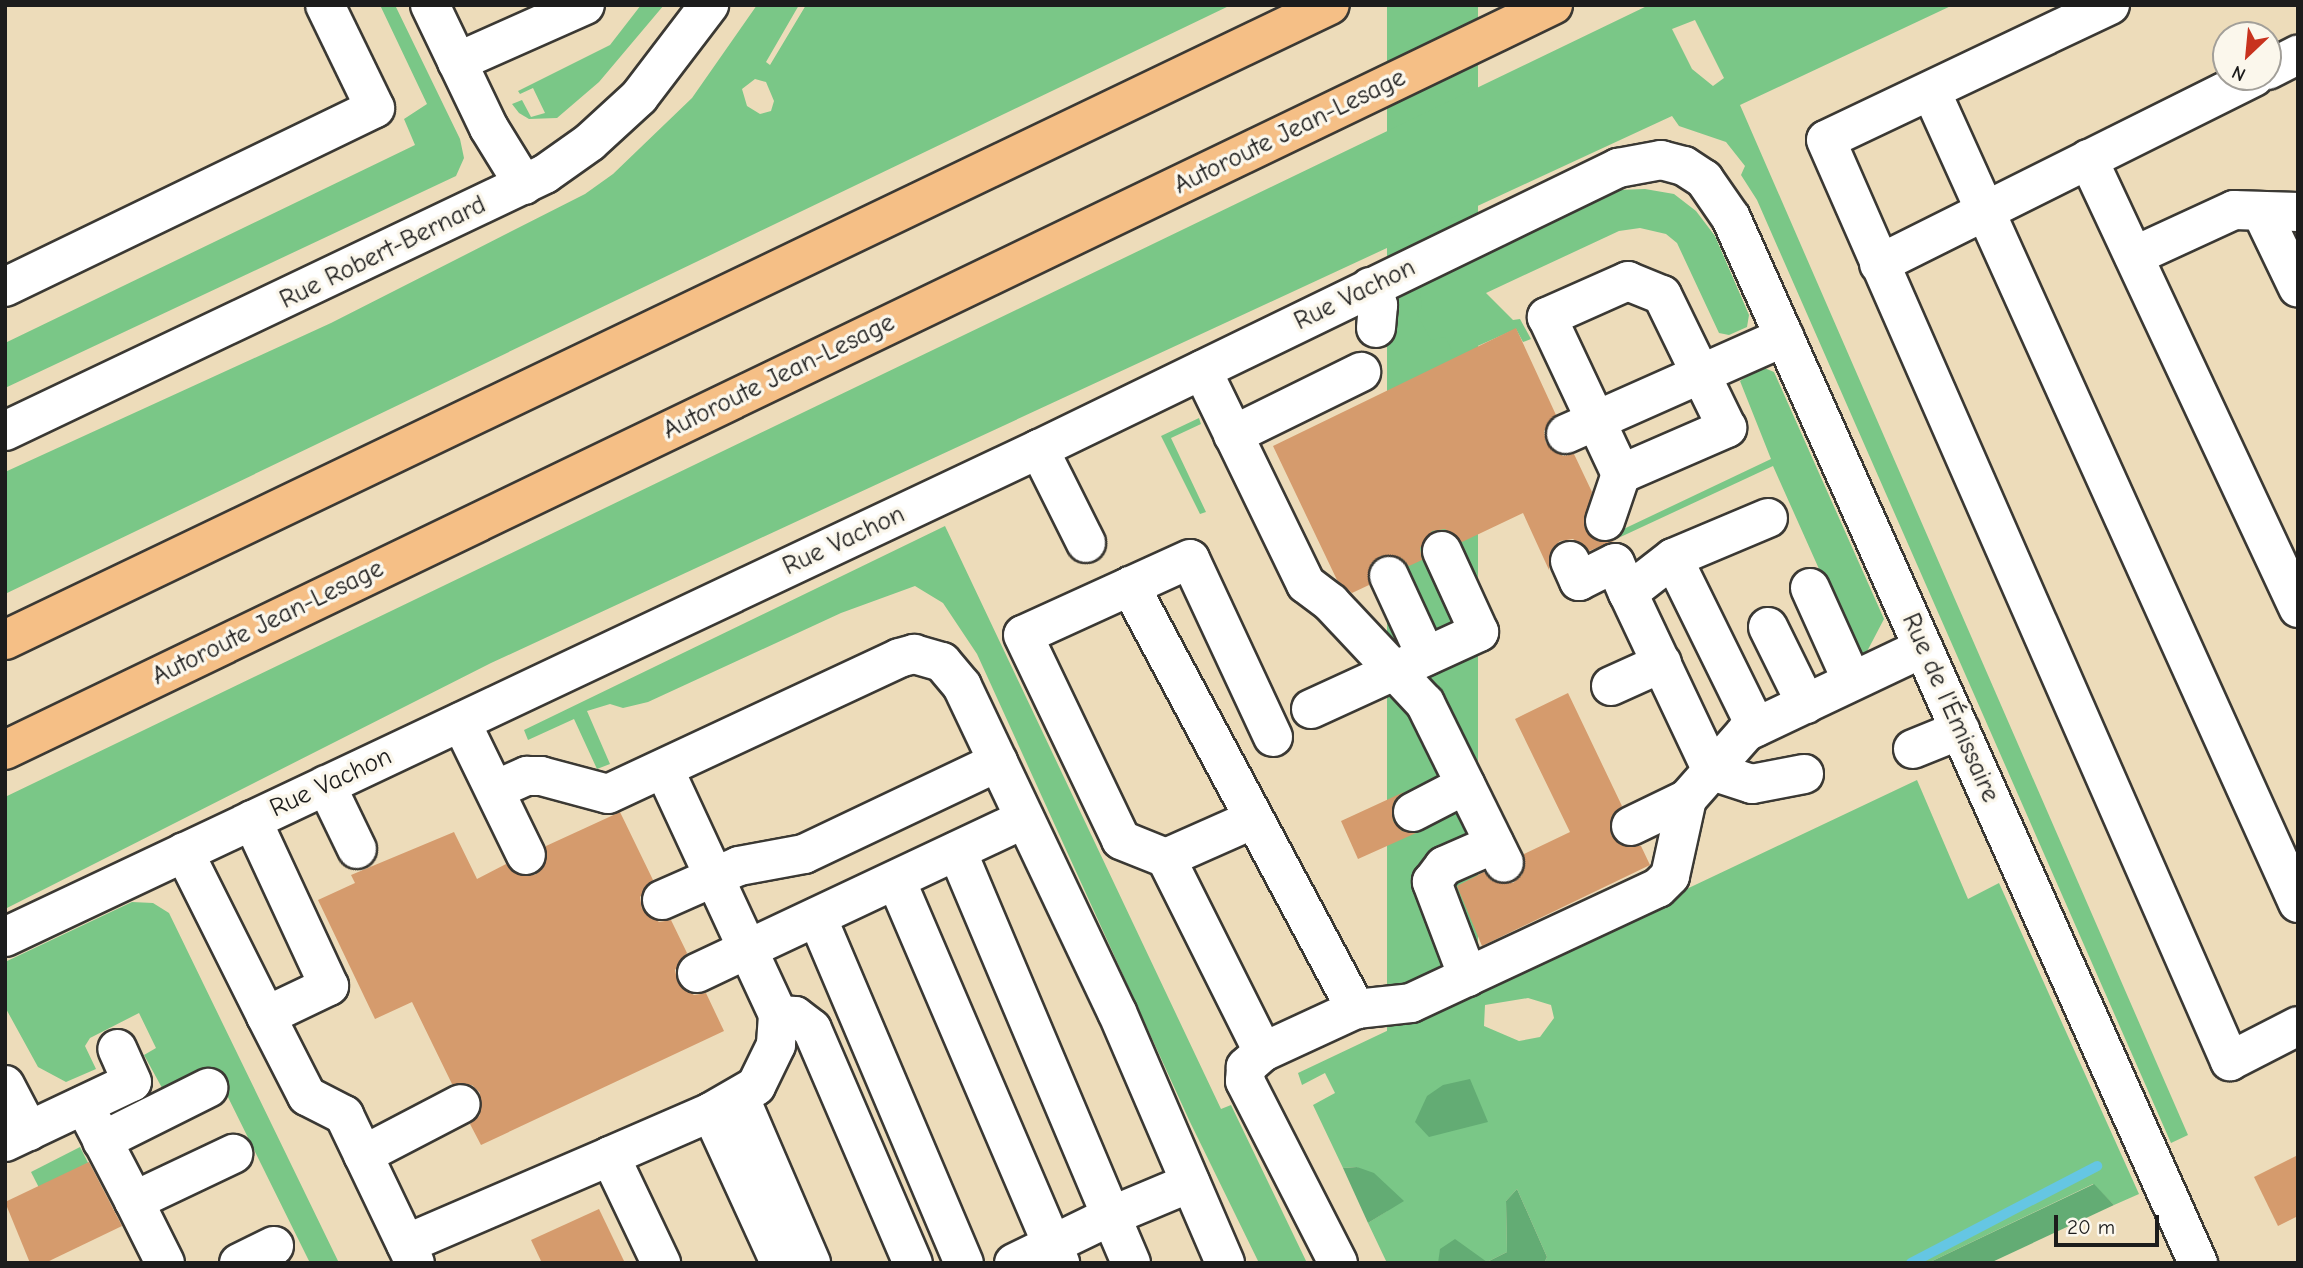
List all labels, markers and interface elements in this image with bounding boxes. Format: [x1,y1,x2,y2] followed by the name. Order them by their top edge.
[2212,21,2282,91] north arrow
[2228,60,2249,86] text: N
[1169,62,1411,202] street label: Autoroute Jean-Lesage
[275,190,491,316] street label: Rue Robert-Bernard
[1289,252,1421,338] street label: Rue Vachon
[658,307,900,447] street label: Autoroute Jean-Lesage
[778,499,910,583] street label: Rue Vachon
[147,553,389,693] street label: Autoroute Jean-Lesage
[1894,609,2006,807] street label: Rue de l'Émissaire
[265,741,397,825] street label: Rue Vachon
[2058,1202,2163,1246] scale bar
[2067,1215,2115,1239] text: 20 m

